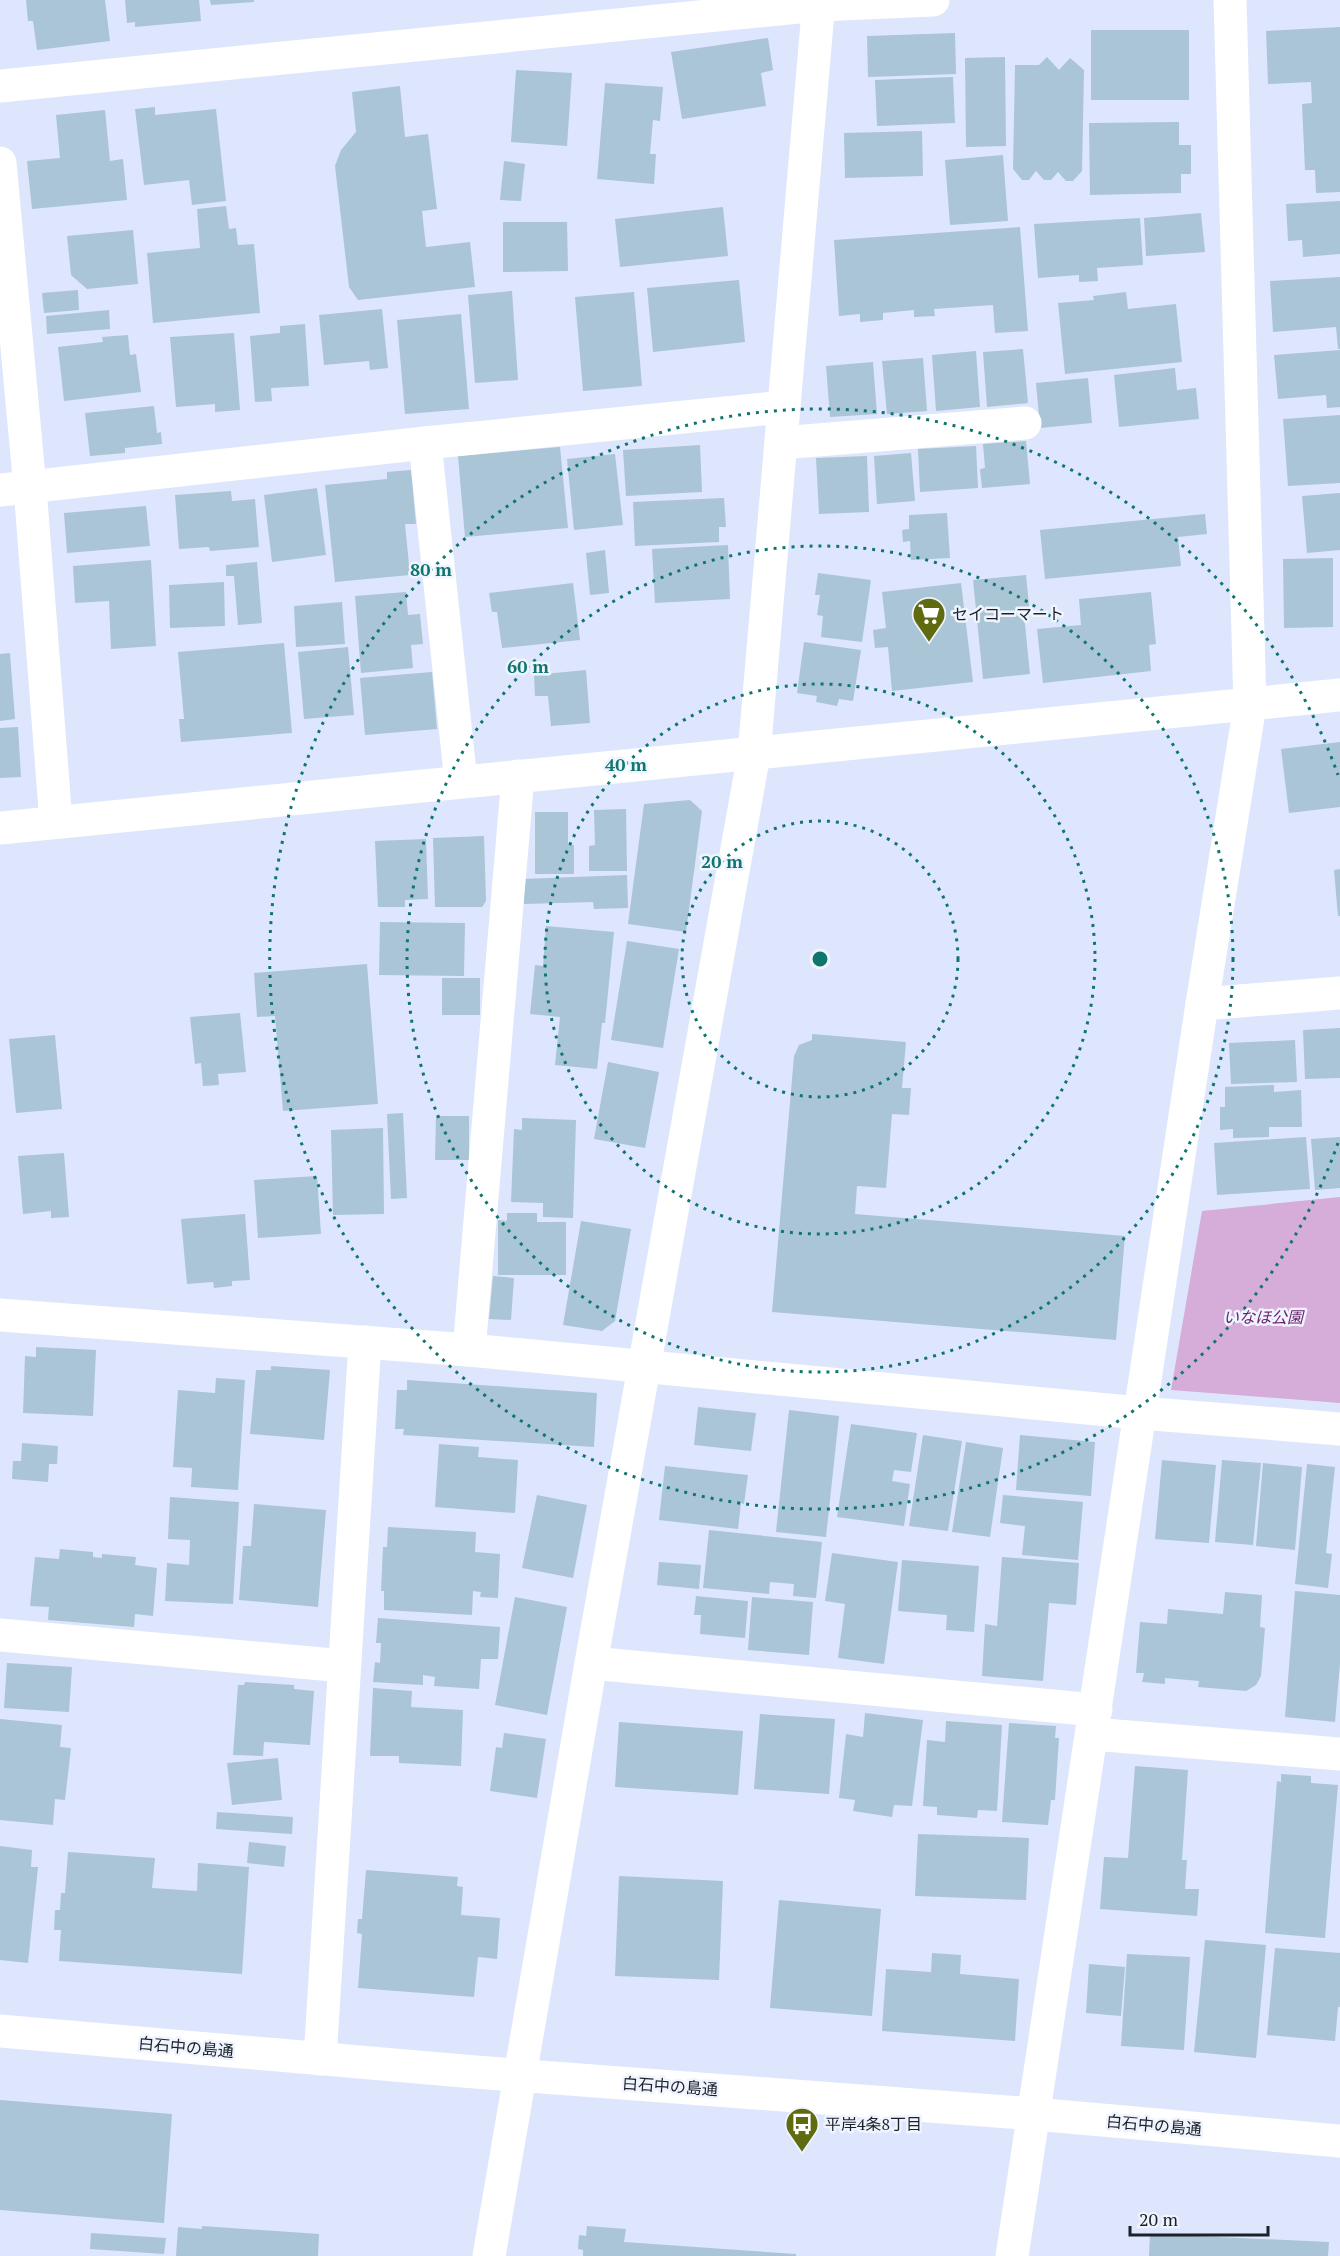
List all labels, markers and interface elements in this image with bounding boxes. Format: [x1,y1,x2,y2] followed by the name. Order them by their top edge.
[410,557,452,581] text: 80 m
[911,596,947,643] supermarket icon: セイコーマート
[952,603,1064,625] place label: セイコーマート
[507,654,549,678] text: 60 m
[605,752,647,776] text: 40 m
[701,849,743,873] text: 20 m
[810,949,830,969] centre of rings
[1223,1306,1305,1328] park label: いなほ公園
[137,2032,235,2062] street label: 白石中の島通
[621,2072,719,2100] street label: 白石中の島通
[784,2106,820,2153] bus stop icon: 平岸4条8丁目
[1105,2110,1203,2140] street label: 白石中の島通
[825,2113,922,2135] place label: 平岸4条8丁目
[1130,2199,1268,2237] scale bar
[1139,2207,1179,2231] text: 20 m

